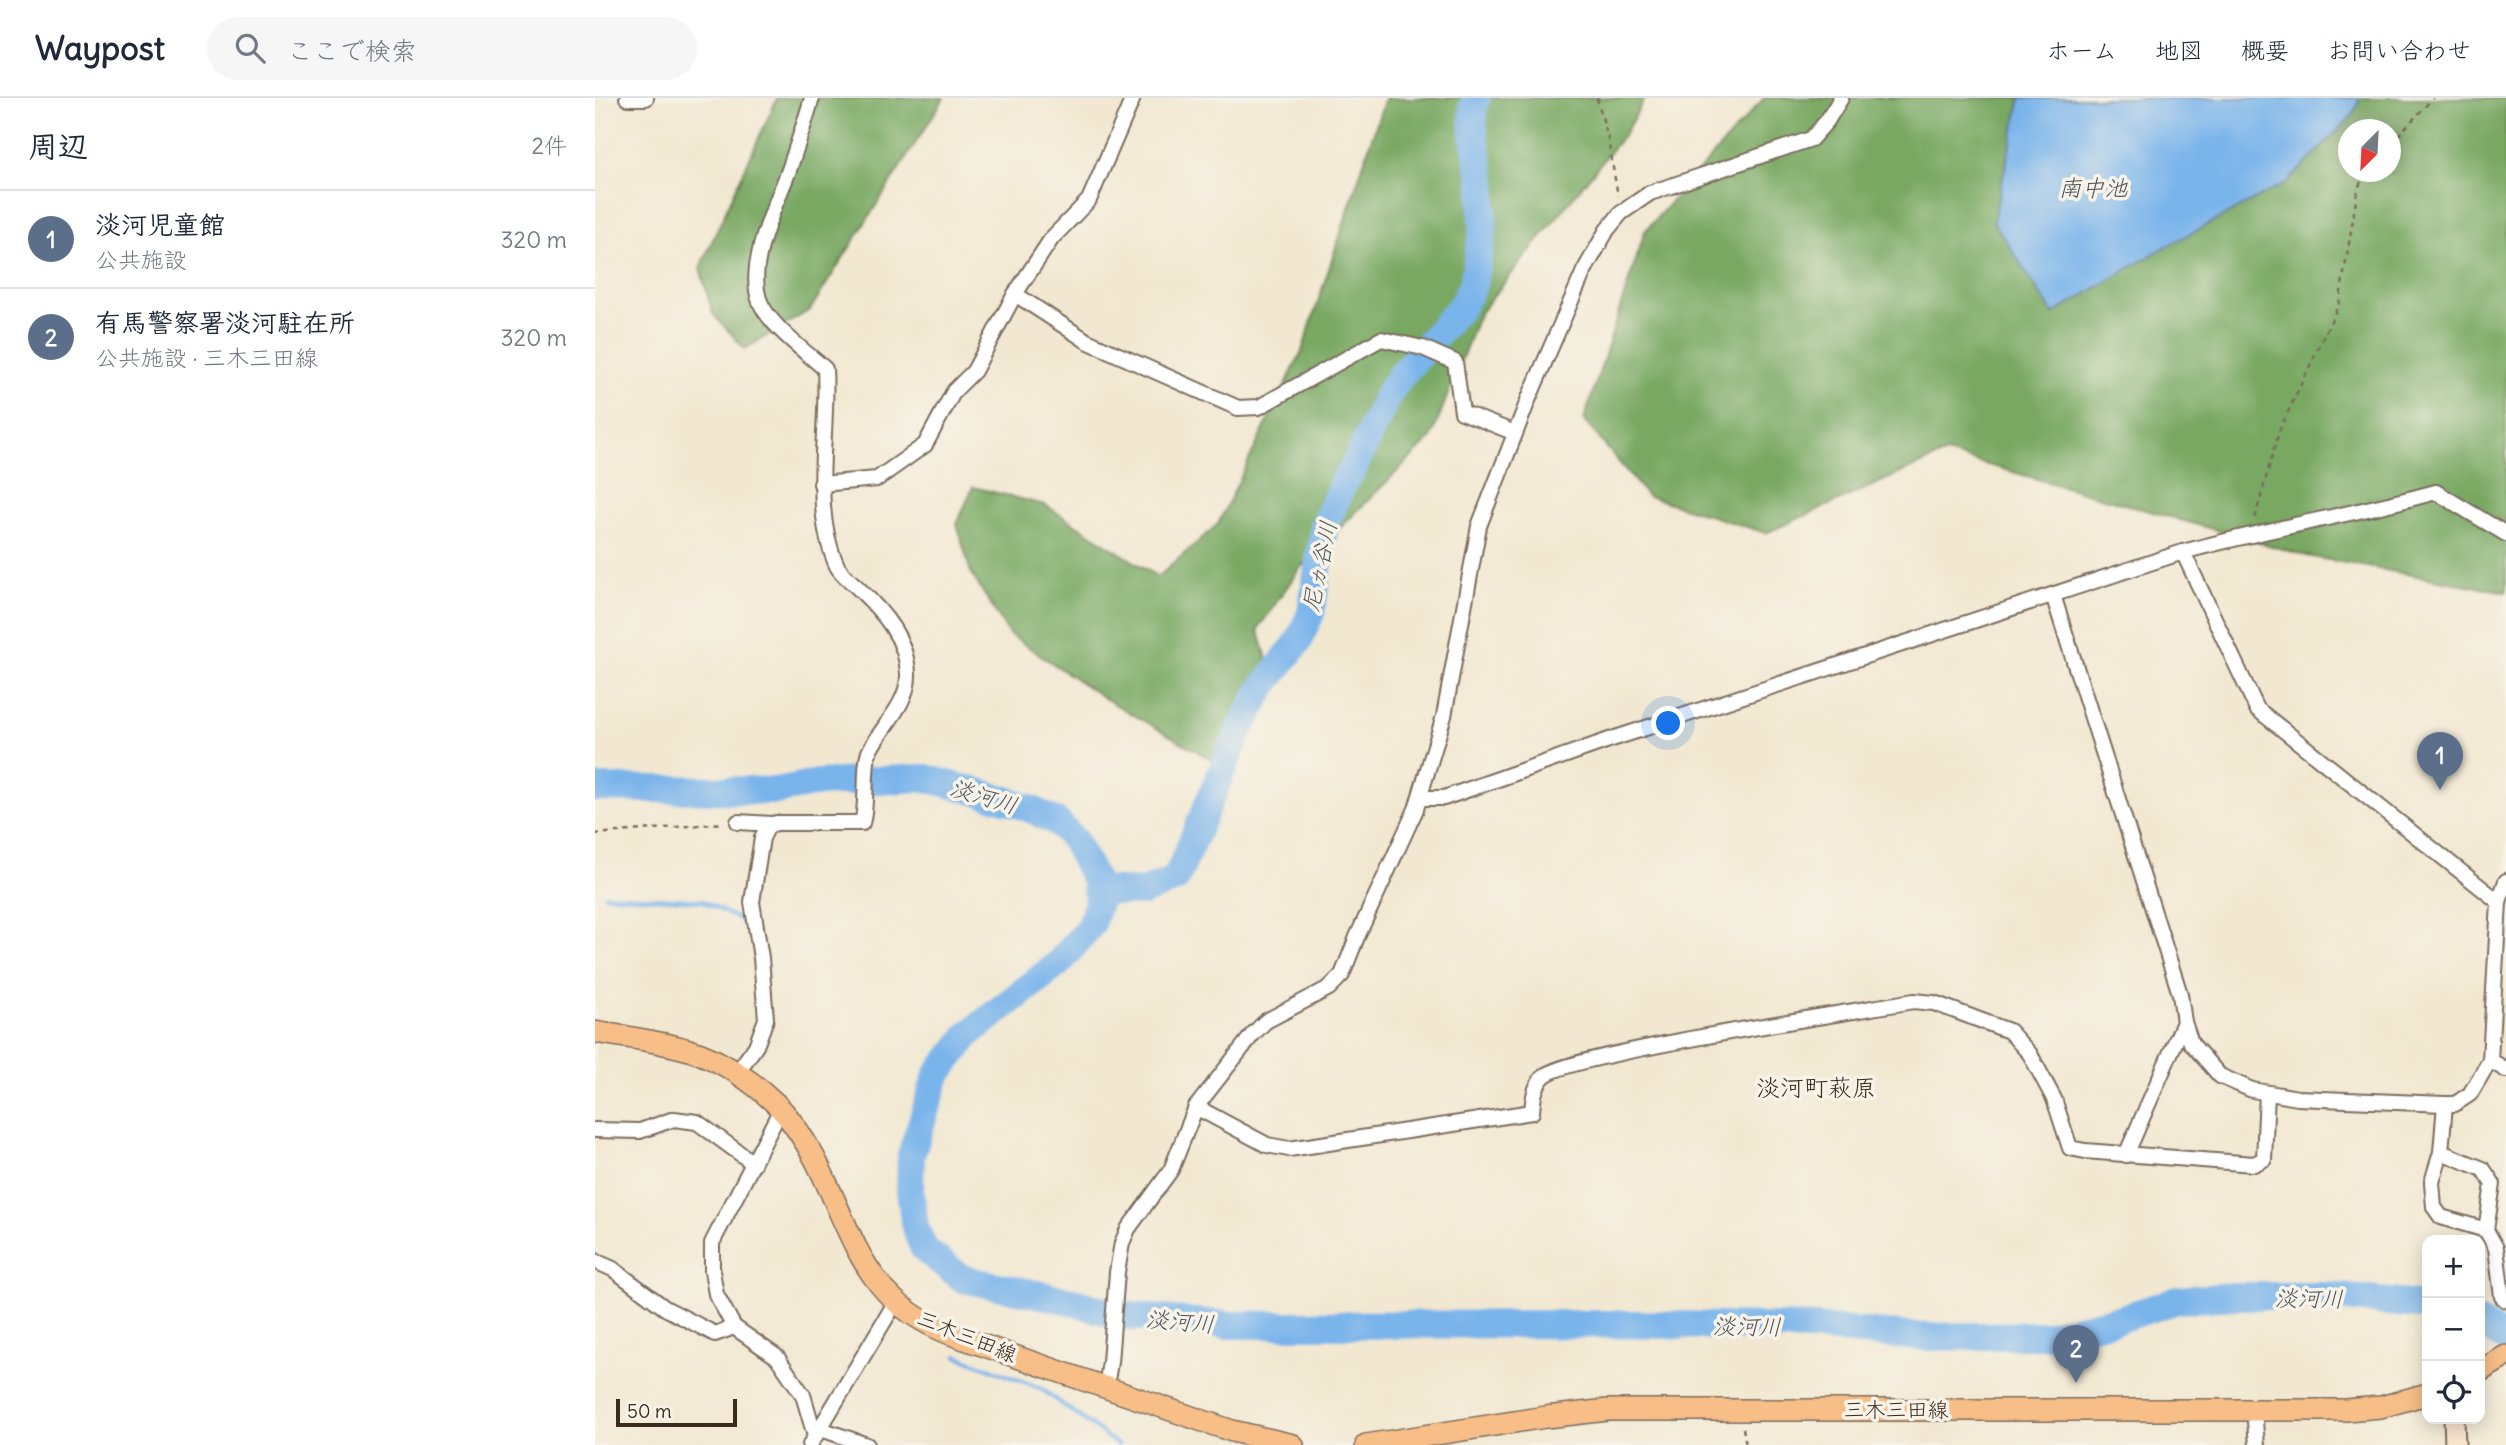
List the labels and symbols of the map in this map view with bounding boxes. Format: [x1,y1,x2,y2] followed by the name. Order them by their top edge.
[2338,119,2401,182] north arrow
[2059,173,2129,202] water label: 南中池
[1295,518,1343,614] water label: 尼ヵ谷川
[1651,706,1685,740] your location
[2417,732,2463,790] pin: 1
[947,772,1021,820] water label: 淡河川
[1756,1072,1876,1102] district label: 淡河町萩原
[2274,1283,2344,1313] water label: 淡河川
[913,1304,1021,1368] street label: 三木三田線
[1144,1304,1216,1338] water label: 淡河川
[1712,1311,1782,1341] water label: 淡河川
[2053,1325,2099,1383] pin: 2
[616,1396,737,1428] scale bar
[1844,1396,1949,1423] street label: 三木三田線

